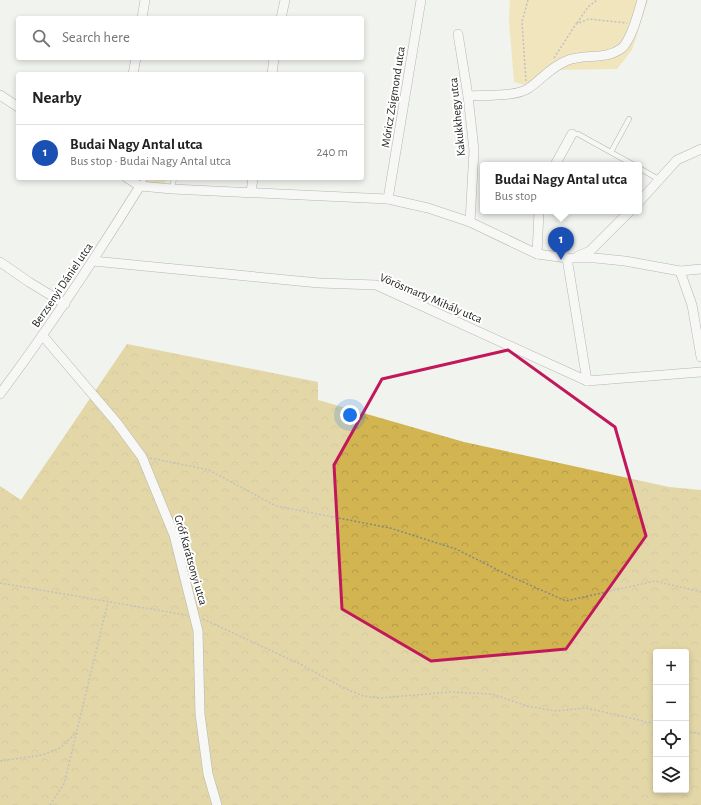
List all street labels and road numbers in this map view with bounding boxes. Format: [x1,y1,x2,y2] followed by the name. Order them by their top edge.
[379,45,407,149] street label: Móricz Zsigmond utca
[447,77,468,157] street label: Kakukkhegy utca
[29,240,96,330] street label: Berzsenyi Dániel utca
[378,271,484,326] street label: Vörösmarty Mihály utca
[171,514,210,607] street label: Gróf Karátsonyi utca

